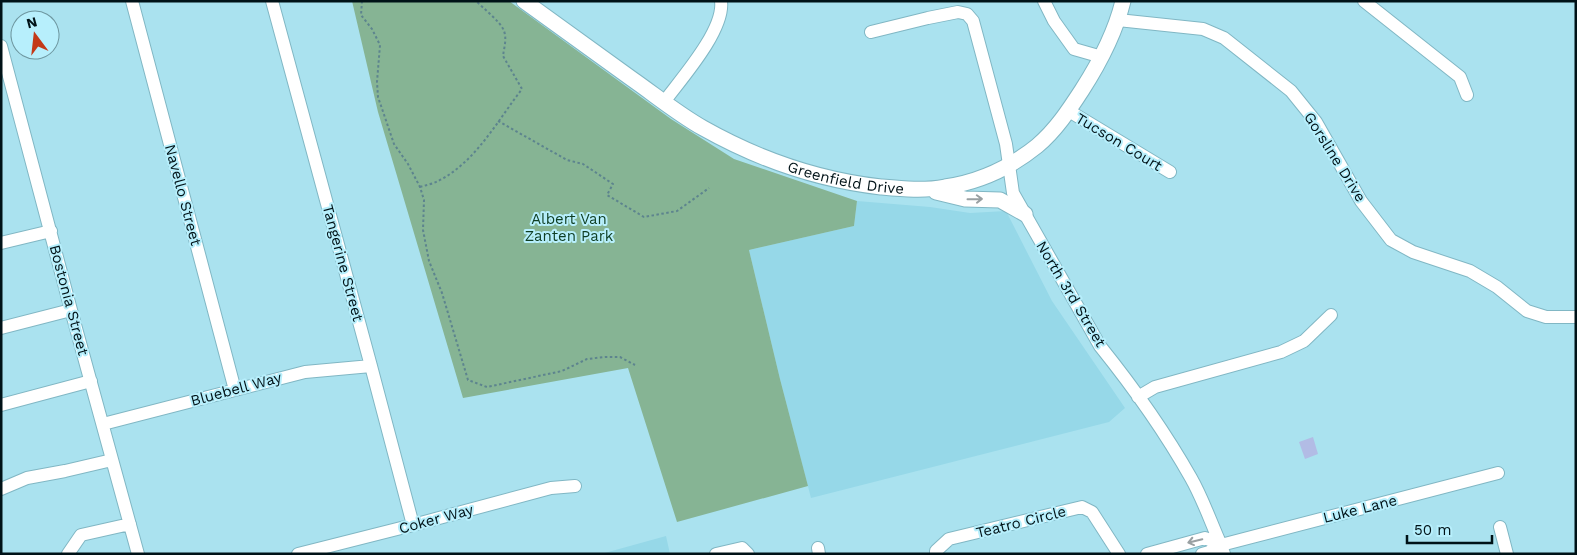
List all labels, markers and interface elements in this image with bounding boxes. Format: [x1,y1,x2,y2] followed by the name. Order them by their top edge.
[10,10,60,60] north arrow
[25,13,39,32] text: N
[1073,109,1166,175] street label: Tucson Court
[1300,109,1370,205] street label: Gorsline Drive
[161,142,205,248] street label: Navello Street
[785,158,905,198] street label: Greenfield Drive
[966,194,982,204] one-way arrow
[319,203,367,324] street label: Tangerine Street
[525,210,614,245] park label: Albert Van Zanten Park
[1032,238,1110,351] street label: North 3rd Street
[46,243,93,358] street label: Bostonia Street
[189,368,284,410] street label: Bluebell Way
[1321,491,1399,527] street label: Luke Lane
[397,500,475,538] street label: Coker Way
[974,502,1068,542] street label: Teatro Circle
[1407,512,1492,544] scale bar
[1414,521,1451,539] text: 50 m
[1187,537,1203,546] one-way arrow

